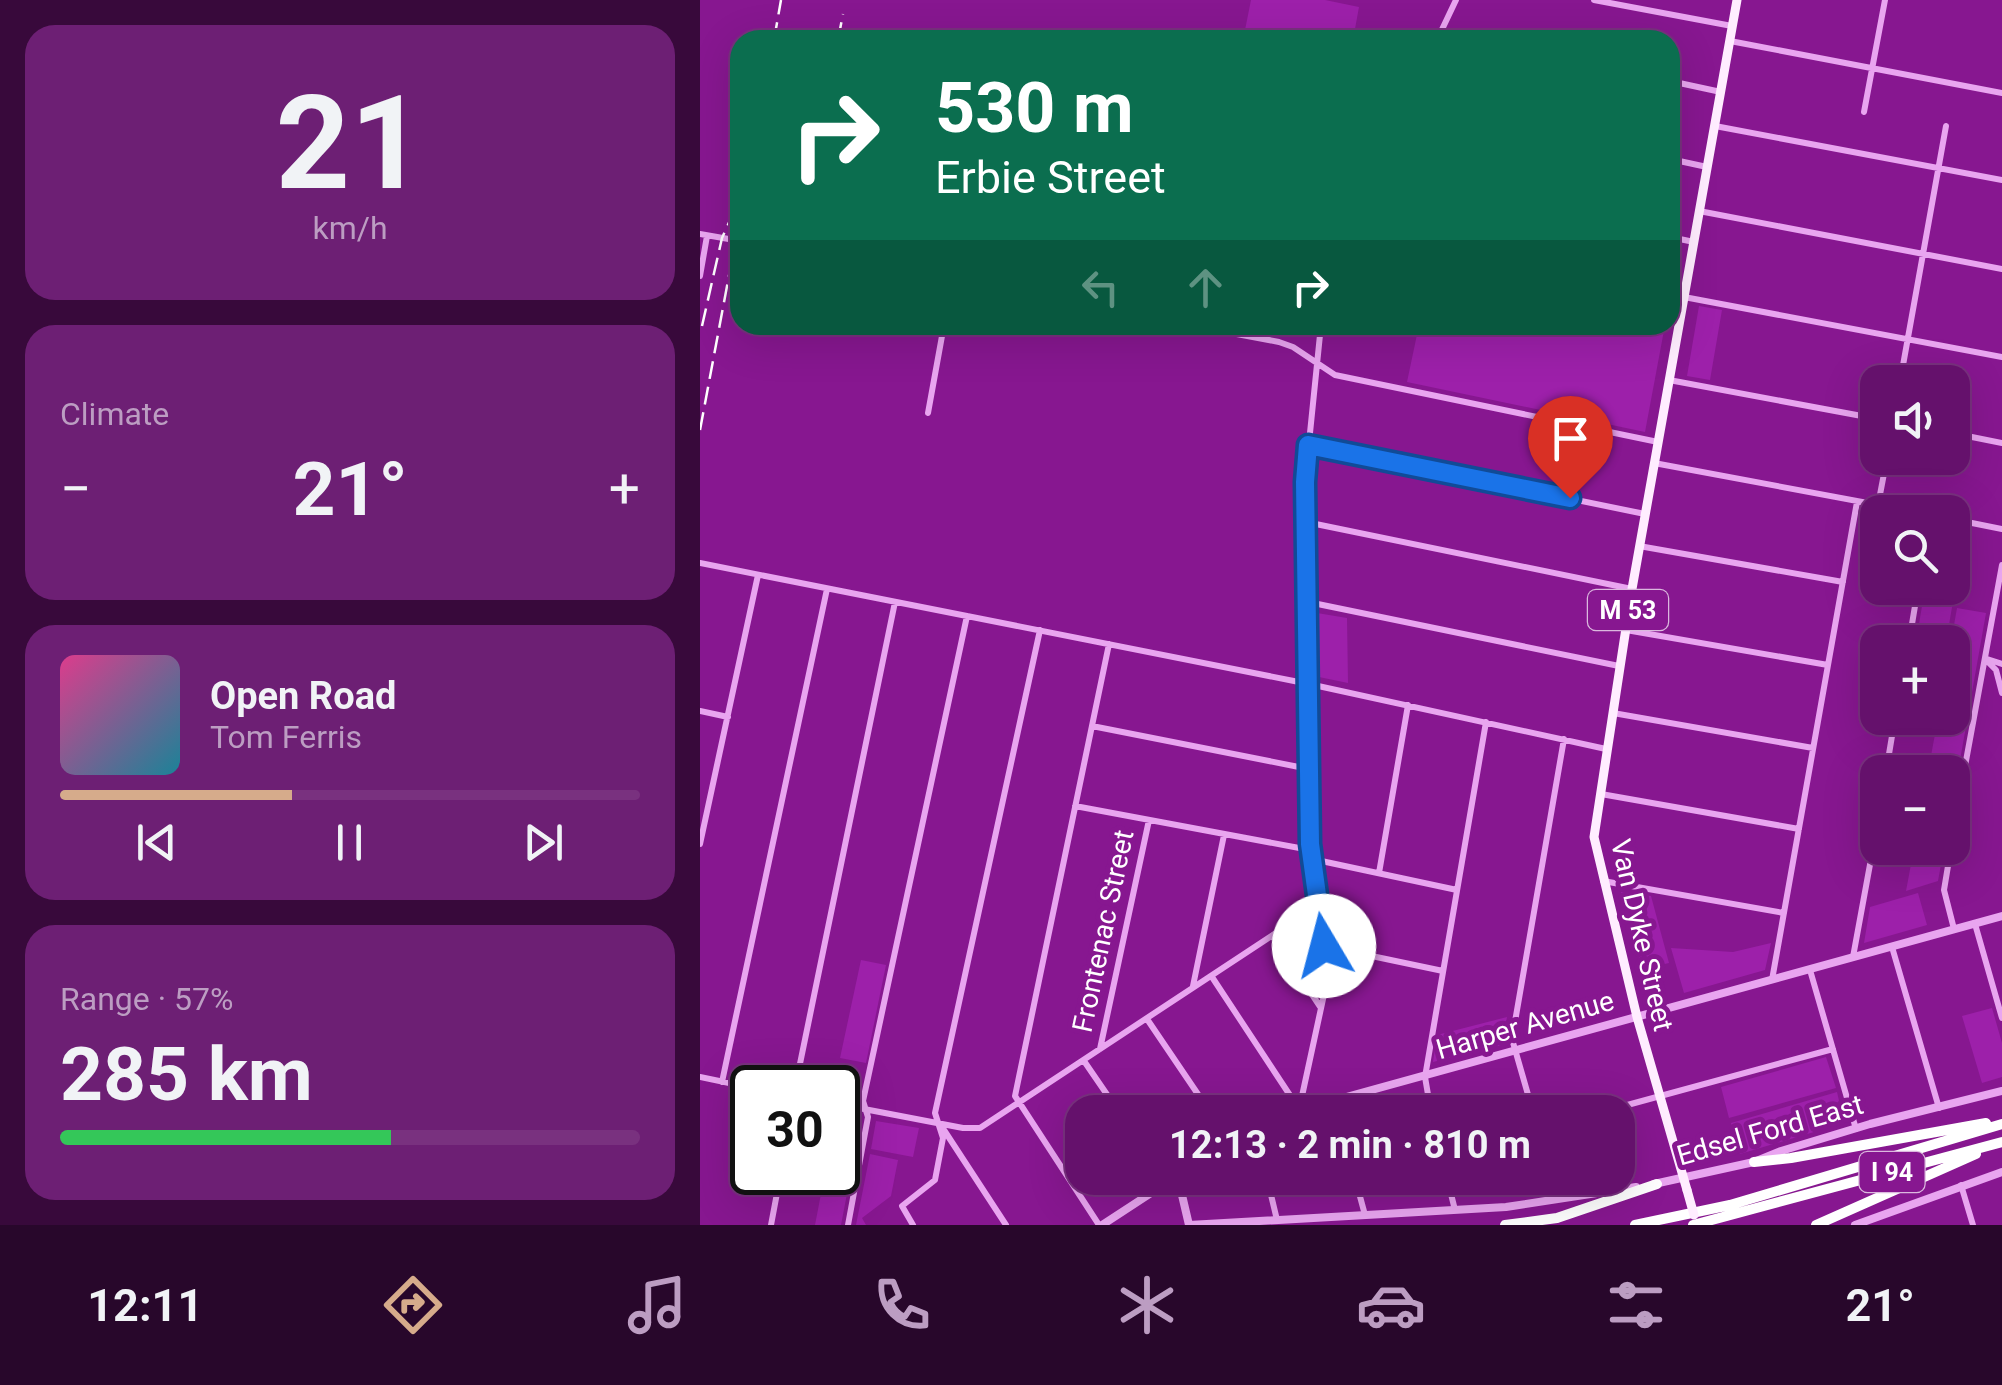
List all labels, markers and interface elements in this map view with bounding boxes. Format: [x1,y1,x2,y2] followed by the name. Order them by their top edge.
[275,67,425,220] text: 21
[935,67,1134,149] text: 530 m
[770,70,900,200] icon: right
[935,151,1166,204] text: Erbie Street
[312,209,388,247] text: km/h
[1073,260,1128,315] icon: left
[1178,260,1233,315] icon: ahead
[1283,260,1338,315] icon: right
[1860,365,1970,865] map controls
[1860,365,1970,475] button: sound
[60,395,169,433] text: Climate
[1528,396,1613,499] pin
[1543,411,1598,466] icon: arrive
[292,445,408,533] text: 21°
[60,457,91,521] text: −
[609,457,640,521] text: +
[1860,495,1970,605] button: search
[1588,590,1668,630] road number: M 53
[1860,625,1970,735] button: +
[210,674,396,718] text: Open Road
[210,718,362,756] text: Tom Ferris
[1860,755,1970,865] button: −
[129,815,184,870] icon: previous
[322,815,377,870] icon: pause
[516,815,571,870] icon: next
[1065,827,1141,1035] street label: Frontenac Street
[1604,836,1680,1034] street label: Van Dyke Street
[1272,894,1376,998] position arrow
[60,980,233,1018] text: Range · 57%
[1432,984,1618,1066] street label: Harper Avenue
[60,1030,313,1118] text: 285 km
[730,1065,860,1195] speed limit sign: 30
[1673,1088,1867,1172] street label: Edsel Ford East
[1169,1123,1531,1167] text: 12:13 · 2 min · 810 m
[1860,1152,1924,1192] road number: I 94
[378,1270,448,1340] icon: directions
[622,1270,692,1340] icon: music
[867,1270,937,1340] icon: phone
[1112,1270,1182,1340] icon: climate
[1356,1270,1426,1340] icon: car
[1601,1270,1671,1340] icon: filters
[87,1279,203,1332] text: 12:11
[1846,1279,1915,1332] text: 21°

